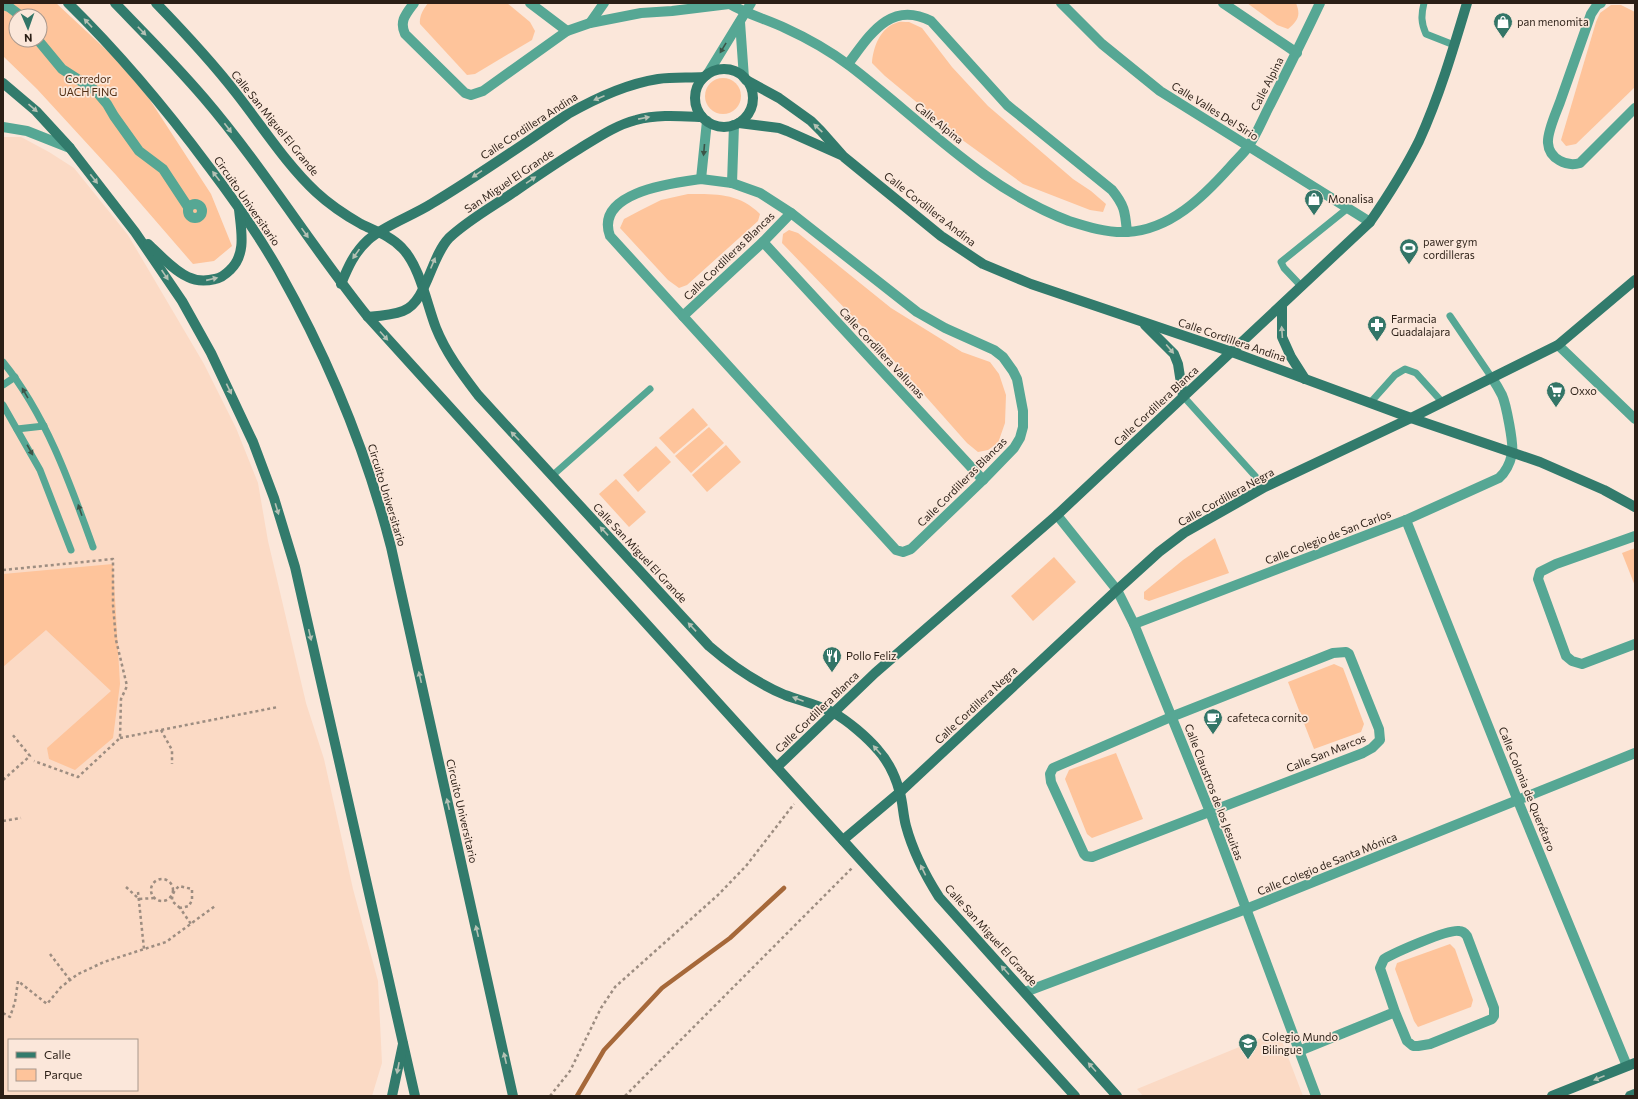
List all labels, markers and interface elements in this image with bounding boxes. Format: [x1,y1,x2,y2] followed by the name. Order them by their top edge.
[8,8,48,48] north arrow
[1492,11,1514,39] shop icon: pan menomita
[1517,15,1589,28] place label: pan menomita
[84,18,93,27] one-way arrow
[137,26,147,36] one-way arrow
[24,32,33,45] text: N
[720,42,727,54] one-way arrow
[1247,55,1286,113] street label: Calle Alpina
[229,67,322,178] street label: Calle San Miguel El Grande
[59,72,117,98] park label: Corredor UACH FING
[1169,79,1261,143] street label: Calle Valles Del Sirio
[478,89,580,162] street label: Calle Cordillera Andina
[593,95,604,101] one-way arrow
[912,99,966,146] street label: Calle Alpina
[27,104,38,113] one-way arrow
[638,115,650,121] one-way arrow
[224,123,232,134] one-way arrow
[813,123,823,133] one-way arrow
[700,144,707,156] one-way arrow
[462,146,556,215] street label: San Miguel El Grande
[212,153,284,248] street label: Circuito Universitario
[882,169,979,248] street label: Calle Cordillera Andina
[212,171,220,181] one-way arrow
[471,171,483,178] one-way arrow
[90,173,98,184] one-way arrow
[526,176,536,184] one-way arrow
[1303,188,1325,216] shop icon: Monalisa
[1328,192,1374,205] place label: Monalisa
[681,209,777,302] street label: Calle Cordilleras Blancas
[301,227,309,238] one-way arrow
[1423,235,1477,261] place label: pawer gym cordilleras
[1398,237,1420,265] sports icon: pawer gym cordilleras
[352,248,359,260] one-way arrow
[430,257,437,269] one-way arrow
[161,270,169,281] one-way arrow
[206,276,218,282] one-way arrow
[837,305,928,401] street label: Calle Cordillera Vallunas
[1391,312,1450,338] place label: Farmacia Guadalajara
[1366,314,1388,342] pharmacy icon: Farmacia Guadalajara
[1177,315,1288,364] street label: Calle Cordillera Andina
[1279,326,1286,338] one-way arrow
[380,331,389,341] one-way arrow
[1165,344,1174,355] one-way arrow
[1111,363,1201,448] street label: Calle Cordillera Blanca
[1545,380,1567,408] supermarket icon: Oxxo
[225,383,232,394] one-way arrow
[1570,384,1597,397] place label: Oxxo
[21,387,28,399] one-way arrow
[510,431,520,441] one-way arrow
[914,434,1009,529] street label: Calle Cordilleras Blancas
[366,442,409,548] street label: Circuito Universitario
[27,444,33,456] one-way arrow
[1175,465,1276,528] street label: Calle Cordillera Negra
[591,500,690,605] street label: Calle San Miguel El Grande
[274,503,280,515] one-way arrow
[77,504,83,516] one-way arrow
[1263,506,1393,567] street label: Calle Colegio de San Carlos
[599,526,609,536] one-way arrow
[687,621,696,632] one-way arrow
[308,628,314,641] one-way arrow
[821,645,843,673] restaurant icon: Pollo Feliz
[846,649,897,662] place label: Pollo Feliz
[932,663,1020,746] street label: Calle Cordillera Negra
[772,668,861,755] street label: Calle Cordillera Blanca
[417,671,423,683] one-way arrow
[791,696,803,702] one-way arrow
[1202,707,1224,735] cafe icon: cafeteca cornito
[1227,711,1308,724] place label: cafeteca cornito
[1181,722,1247,862] street label: Calle Claustros de los Jesuitas
[1496,725,1559,853] street label: Calle Colonia de Querétaro
[1284,731,1368,774] street label: Calle San Marcos
[873,744,882,755] one-way arrow
[444,757,481,865] street label: Circuito Universitario
[445,798,451,810] one-way arrow
[1255,830,1399,898] street label: Calle Colegio de Santa Mónica
[920,864,926,875] one-way arrow
[943,881,1040,988] street label: Calle San Miguel El Grande
[473,925,479,937] one-way arrow
[1000,965,1010,975] one-way arrow
[1262,1030,1338,1056] place label: Colegio Mundo Bilingue
[1237,1032,1259,1060] school or university icon: Colegio Mundo Bilingue
[8,1039,138,1091] legend
[44,1047,71,1061] text: Calle
[501,1052,507,1064] one-way arrow
[394,1062,400,1074] one-way arrow
[1087,1062,1096,1072] one-way arrow
[44,1067,82,1081] text: Parque
[1592,1075,1604,1081] one-way arrow

